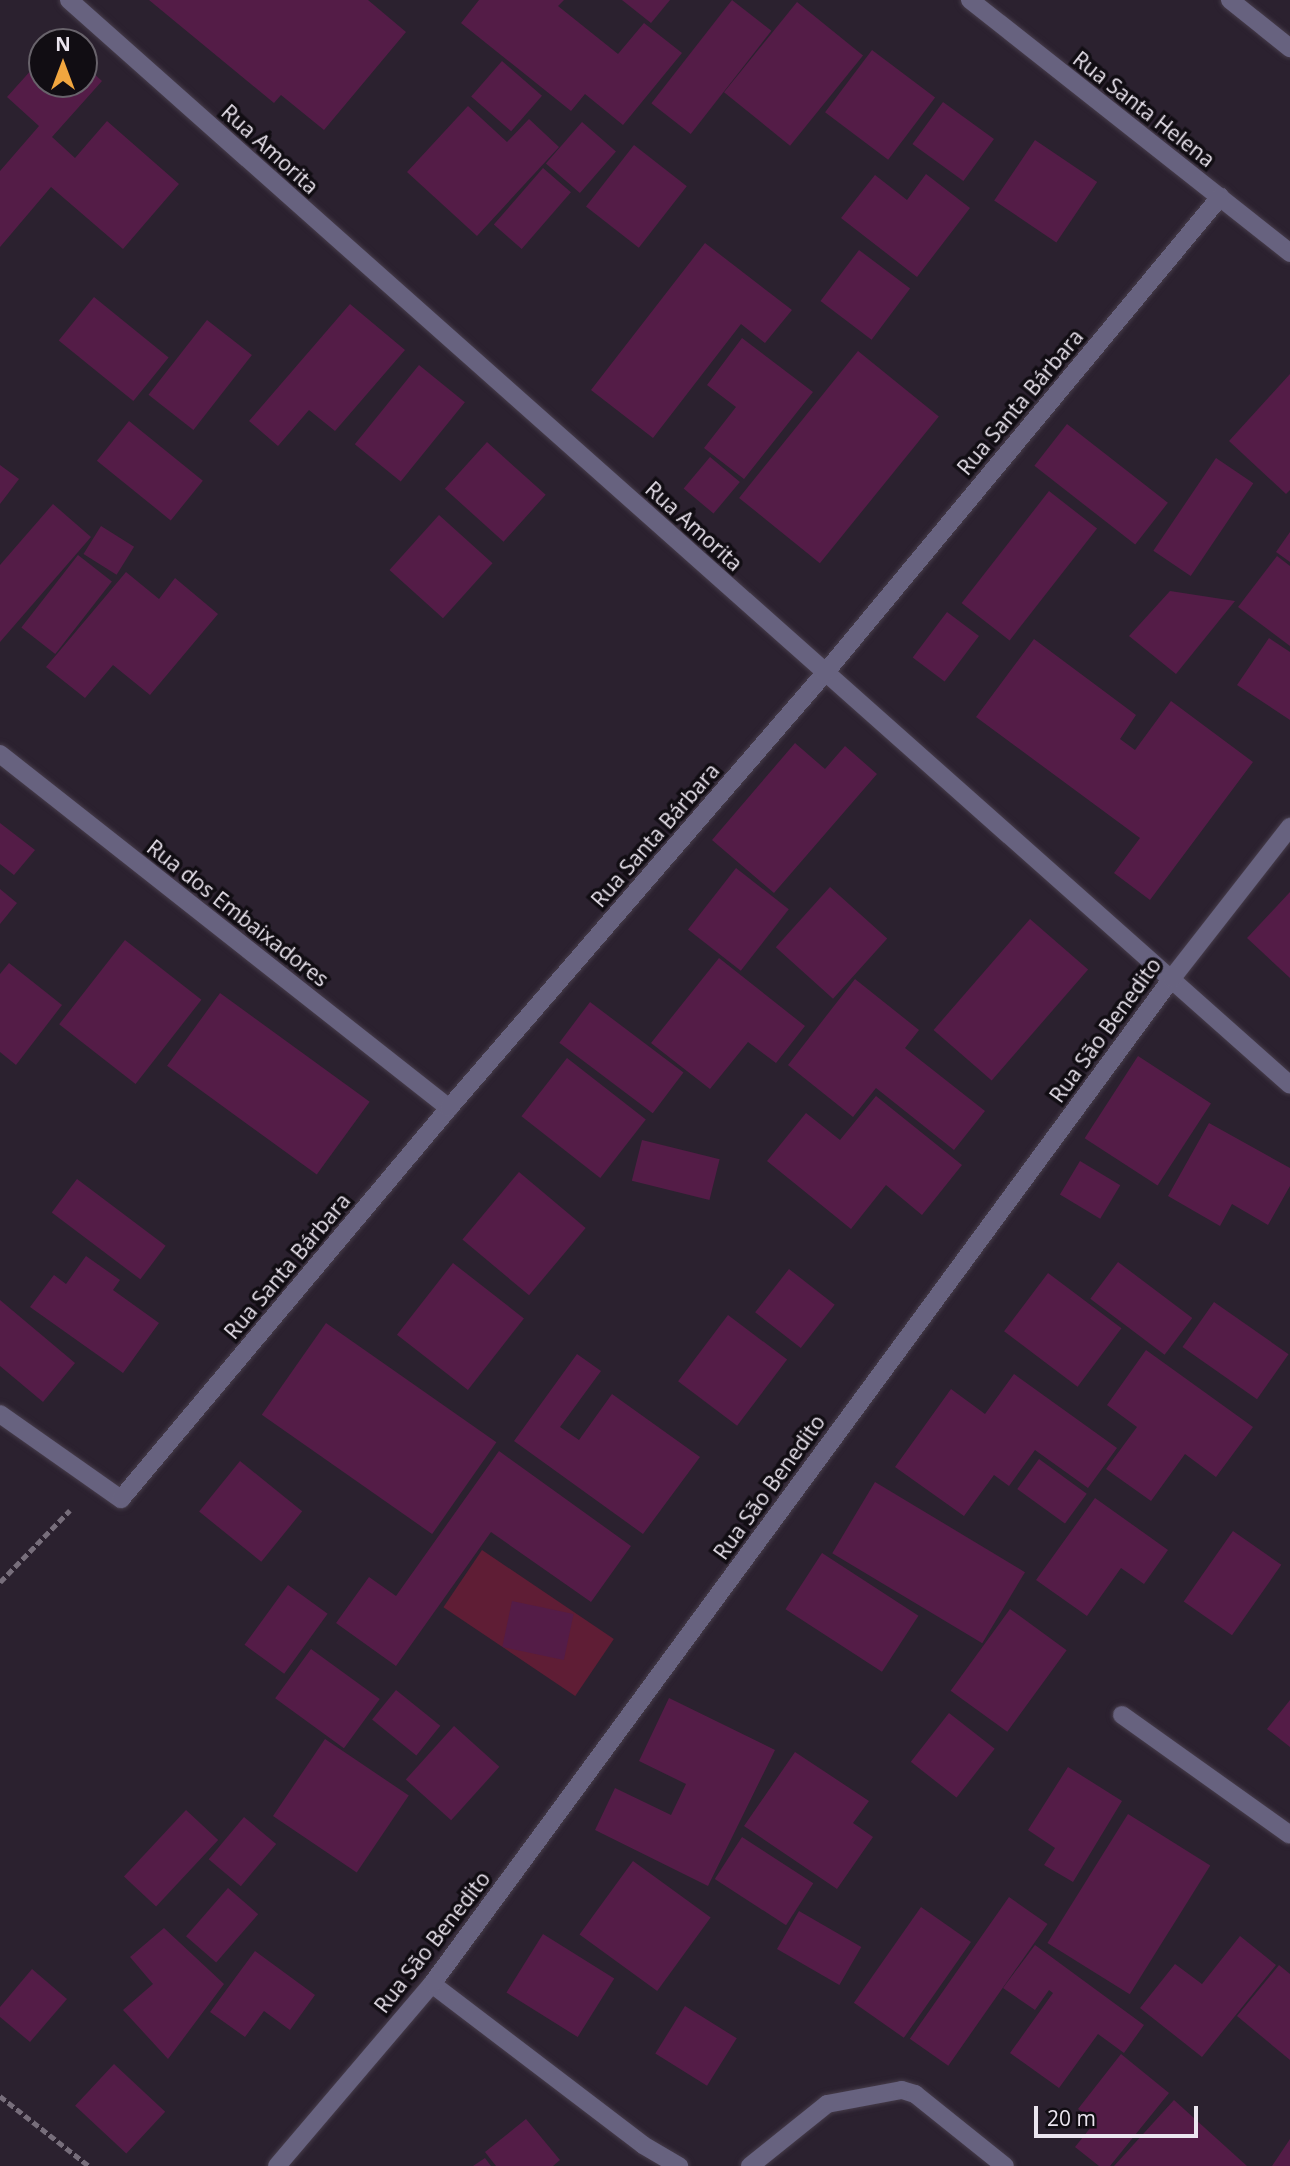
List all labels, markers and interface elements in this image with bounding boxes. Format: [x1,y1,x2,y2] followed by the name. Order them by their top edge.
[28,28,98,98] north arrow
[55,31,71,57] text: N
[1068,46,1220,172] street label: Rua Santa Helena
[216,99,324,199] street label: Rua Amorita
[952,324,1088,480] street label: Rua Santa Bárbara
[640,476,748,576] street label: Rua Amorita
[586,758,724,912] street label: Rua Santa Bárbara
[142,834,334,992] street label: Rua dos Embaixadores
[1044,953,1166,1107] street label: Rua São Benedito
[219,1188,355,1344] street label: Rua Santa Bárbara
[708,1410,830,1564] street label: Rua São Benedito
[369,1866,495,2018] street label: Rua São Benedito
[1038,2092,1202,2136] scale bar
[1047,2104,1096,2132] text: 20 m

